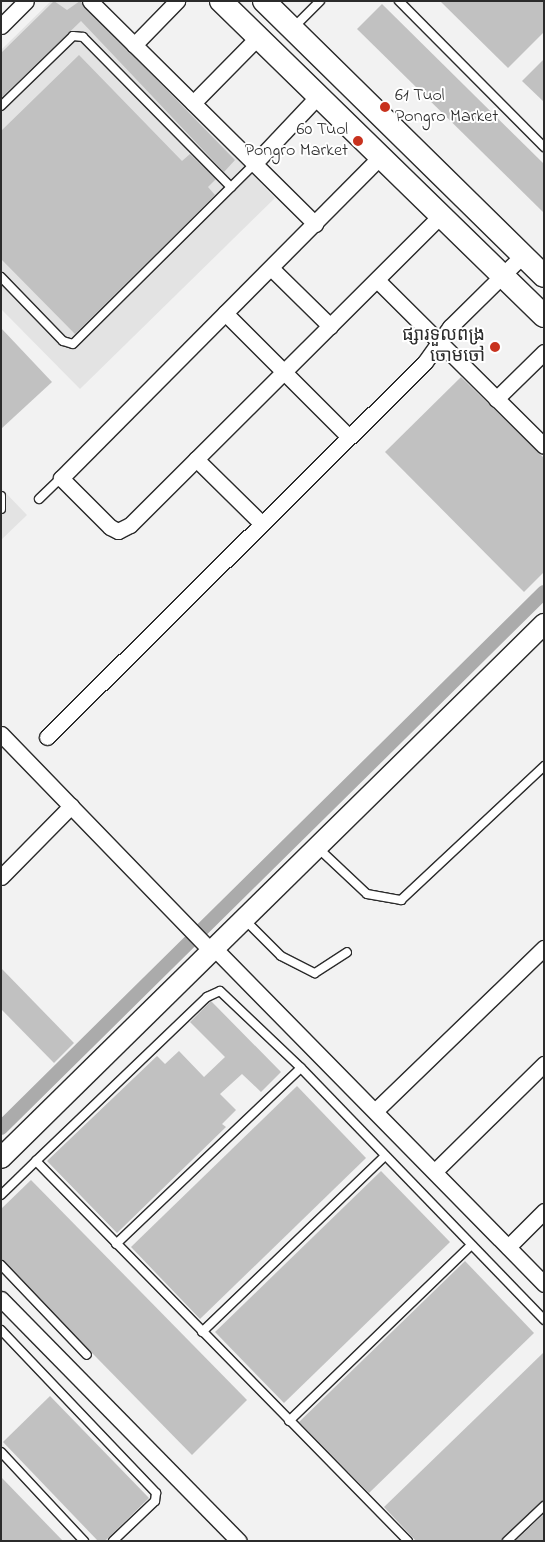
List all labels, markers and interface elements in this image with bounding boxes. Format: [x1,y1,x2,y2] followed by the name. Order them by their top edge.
[395,86,498,128] place label: 61 Tuol Pongro Market
[379,101,391,113] marker: 61 Tuol Pongro Market
[245,120,348,162] place label: 60 Tuol Pongro Market
[352,135,364,147] marker: 60 Tuol Pongro Market
[402,326,485,368] place label: ផ្សារទួលពង្រ ចោមចៅ
[489,341,501,353] marker: ផ្សារទួលពង្រ ចោមចៅ

